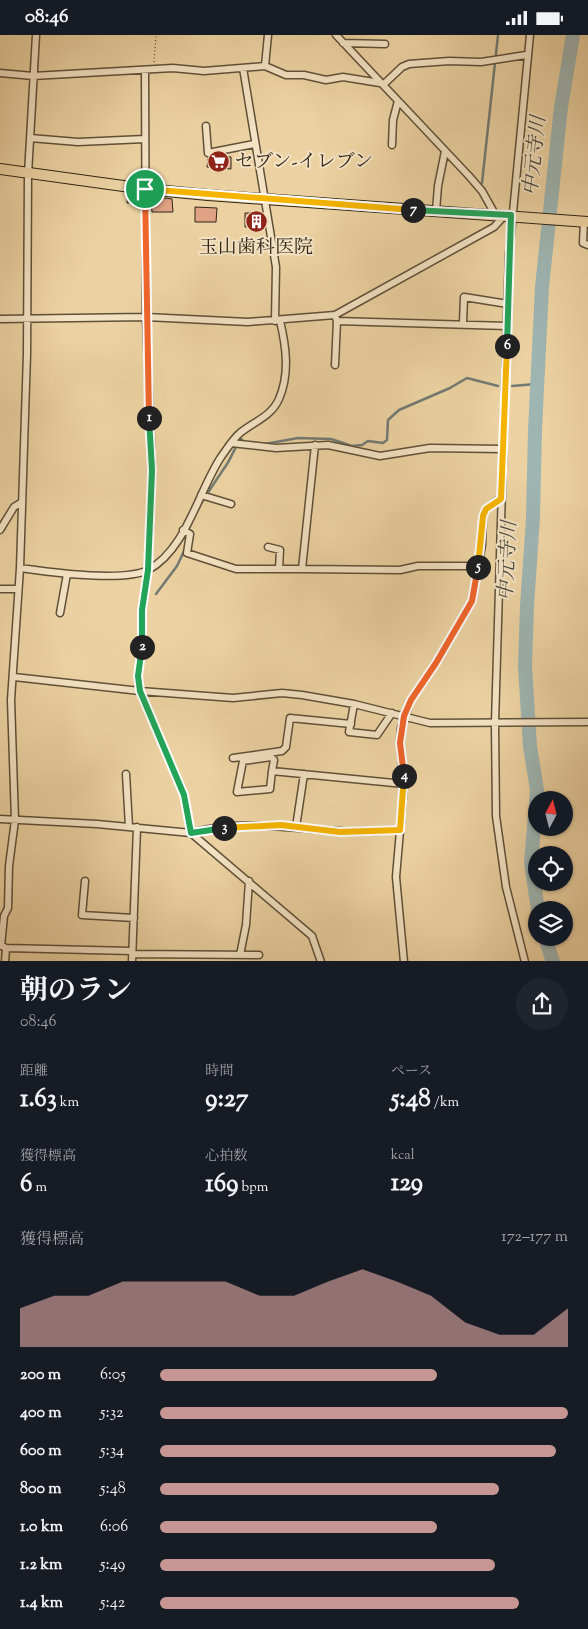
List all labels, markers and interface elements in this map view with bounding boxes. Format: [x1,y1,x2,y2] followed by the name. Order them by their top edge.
[25,4,68,31] text: 08:46
[517,113,555,197] water label: 中元寺川
[235,149,373,176] place label: セブン-イレブン
[207,150,231,174] supermarket icon: セブン-イレブン
[124,168,166,210] pin
[131,175,159,203] icon: arrive
[400,197,426,223] pin: 7
[410,200,417,220] text: 7
[244,210,268,234] building icon: 玉山歯科医院
[199,235,313,262] place label: 玉山歯科医院
[494,333,520,359] pin: 6
[504,336,511,356] text: 6
[136,405,162,431] pin: 1
[147,408,152,428] text: 1
[492,518,526,602] water label: 中元寺川
[466,555,490,579] pin: 5
[476,557,481,577] text: 5
[130,635,154,659] pin: 2
[139,637,146,657] text: 2
[392,763,416,789] pin: 4
[401,766,408,786] text: 4
[528,791,572,836] north arrow
[528,791,573,946] map controls
[212,815,236,841] pin: 3
[222,818,227,838] text: 3
[528,846,573,891] button: locate
[528,901,573,946] button: layers
[20,972,132,1012] text: 朝のラン
[516,978,568,1030] button: share
[20,1011,57,1034] text: 08:46
[20,1062,48,1082] text: 距離
[205,1062,233,1082] text: 時間
[391,1062,432,1082] text: ペース
[20,1082,57,1118] text: 1.63
[205,1082,248,1118] text: 9:27
[391,1082,431,1118] text: 5:48
[57,1093,79,1113] text: km
[431,1093,459,1113] text: /km
[391,1146,415,1166] text: kcal
[20,1147,76,1167] text: 獲得標高
[205,1147,247,1167] text: 心拍数
[391,1166,423,1202] text: 129
[20,1167,32,1203] text: 6
[205,1167,238,1203] text: 169
[32,1178,47,1198] text: m
[238,1178,268,1198] text: bpm
[501,1226,568,1249] text: 172–177 m
[20,1229,84,1252] text: 獲得標高
[20,1364,61,1387] text: 200 m
[100,1364,126,1387] text: 6:05
[20,1402,62,1425] text: 400 m
[100,1402,124,1425] text: 5:32
[20,1440,62,1463] text: 600 m
[100,1440,124,1463] text: 5:34
[20,1478,62,1501] text: 800 m
[100,1478,126,1501] text: 5:48
[20,1516,63,1539] text: 1.0 km
[100,1516,128,1539] text: 6:06
[20,1554,62,1577] text: 1.2 km
[100,1554,125,1577] text: 5:49
[20,1592,63,1615] text: 1.4 km
[100,1592,125,1615] text: 5:42

